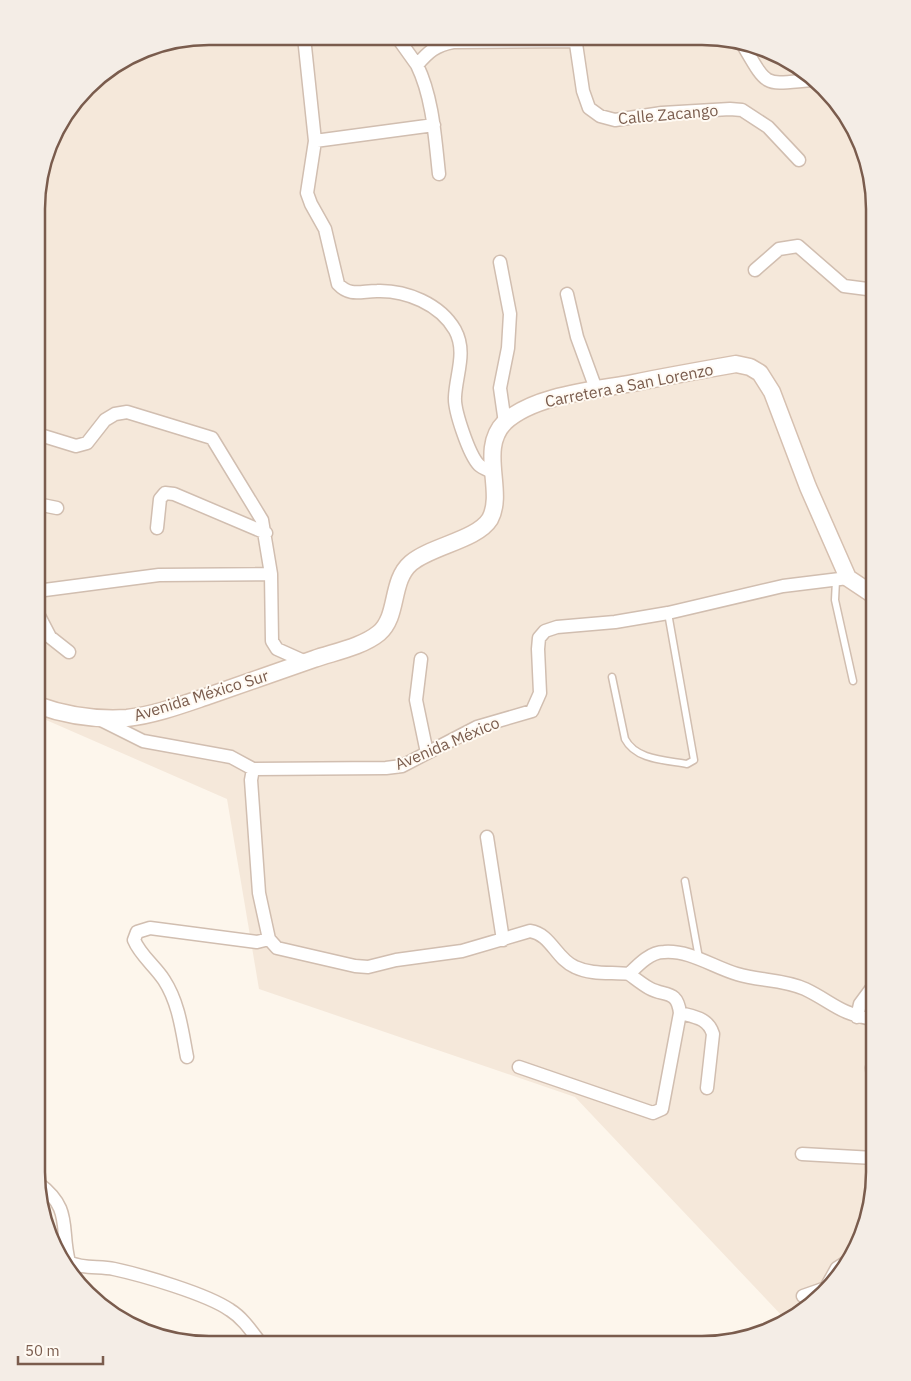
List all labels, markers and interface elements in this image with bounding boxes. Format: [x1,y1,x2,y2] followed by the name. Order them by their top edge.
[617,100,719,128] street label: Calle Zacango
[543,359,715,411] street label: Carretera a San Lorenzo
[131,665,271,725] street label: Avenida México Sur
[392,712,502,774] street label: Avenida México
[18,1334,102,1366] scale bar
[25,1341,60,1360] text: 50 m

